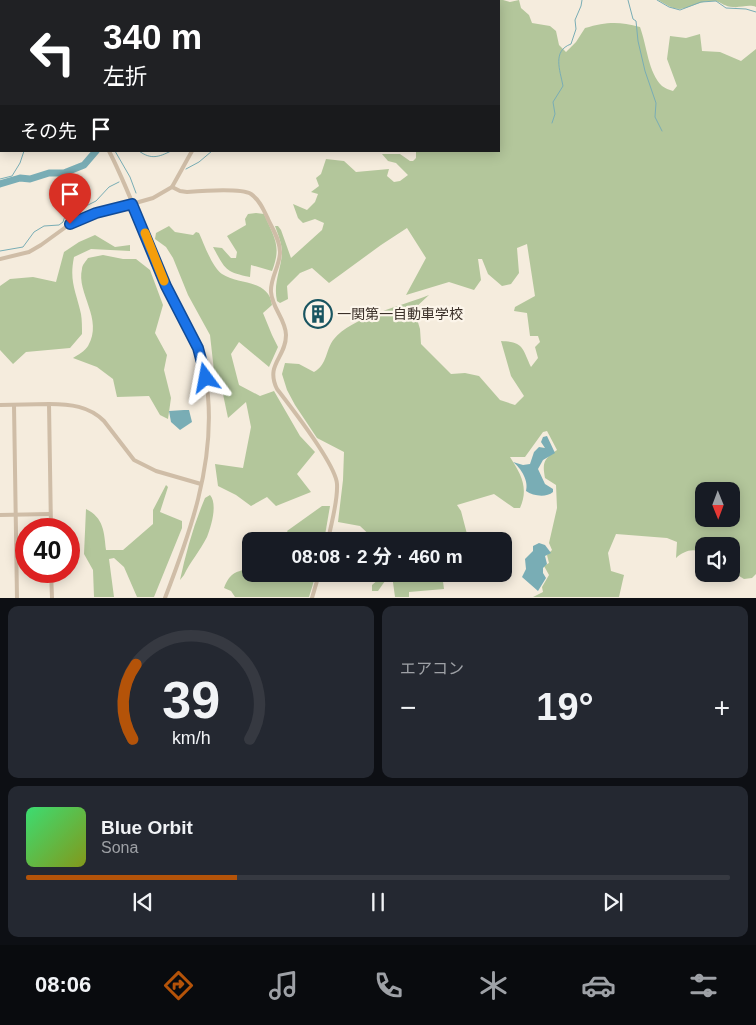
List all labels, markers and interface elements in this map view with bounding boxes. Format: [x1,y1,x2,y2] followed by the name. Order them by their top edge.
[103,17,202,56] text: 340 m
[20,20,85,85] icon: left
[103,64,147,89] text: 左折
[87,115,115,143] icon: arrive
[20,121,77,142] text: その先
[49,173,91,224] pin
[56,180,84,208] icon: arrive
[303,299,333,329] building icon: 一関第一自動車学校
[337,306,463,322] place label: 一関第一自動車学校
[179,351,231,403] position arrow
[695,482,740,528] north arrow
[695,482,740,582] map controls
[15,518,80,583] speed limit sign: 40
[695,537,740,582] button: sound
[291,546,463,567] text: 08:08 · 2 分 · 460 m
[400,660,464,677] text: エアコン
[162,671,220,729] text: 39
[536,686,594,728] text: 19°
[400,692,416,723] text: −
[714,692,730,723] text: +
[172,728,210,748] text: km/h
[101,817,193,838] text: Blue Orbit
[101,839,138,856] text: Sona
[129,888,157,916] icon: previous
[364,888,392,916] icon: pause
[599,888,627,916] icon: next
[161,968,196,1003] icon: directions
[266,968,301,1003] icon: music
[371,968,406,1003] icon: phone
[476,968,511,1003] icon: climate
[581,968,616,1003] icon: car
[686,968,721,1003] icon: filters
[35,972,91,997] text: 08:06

